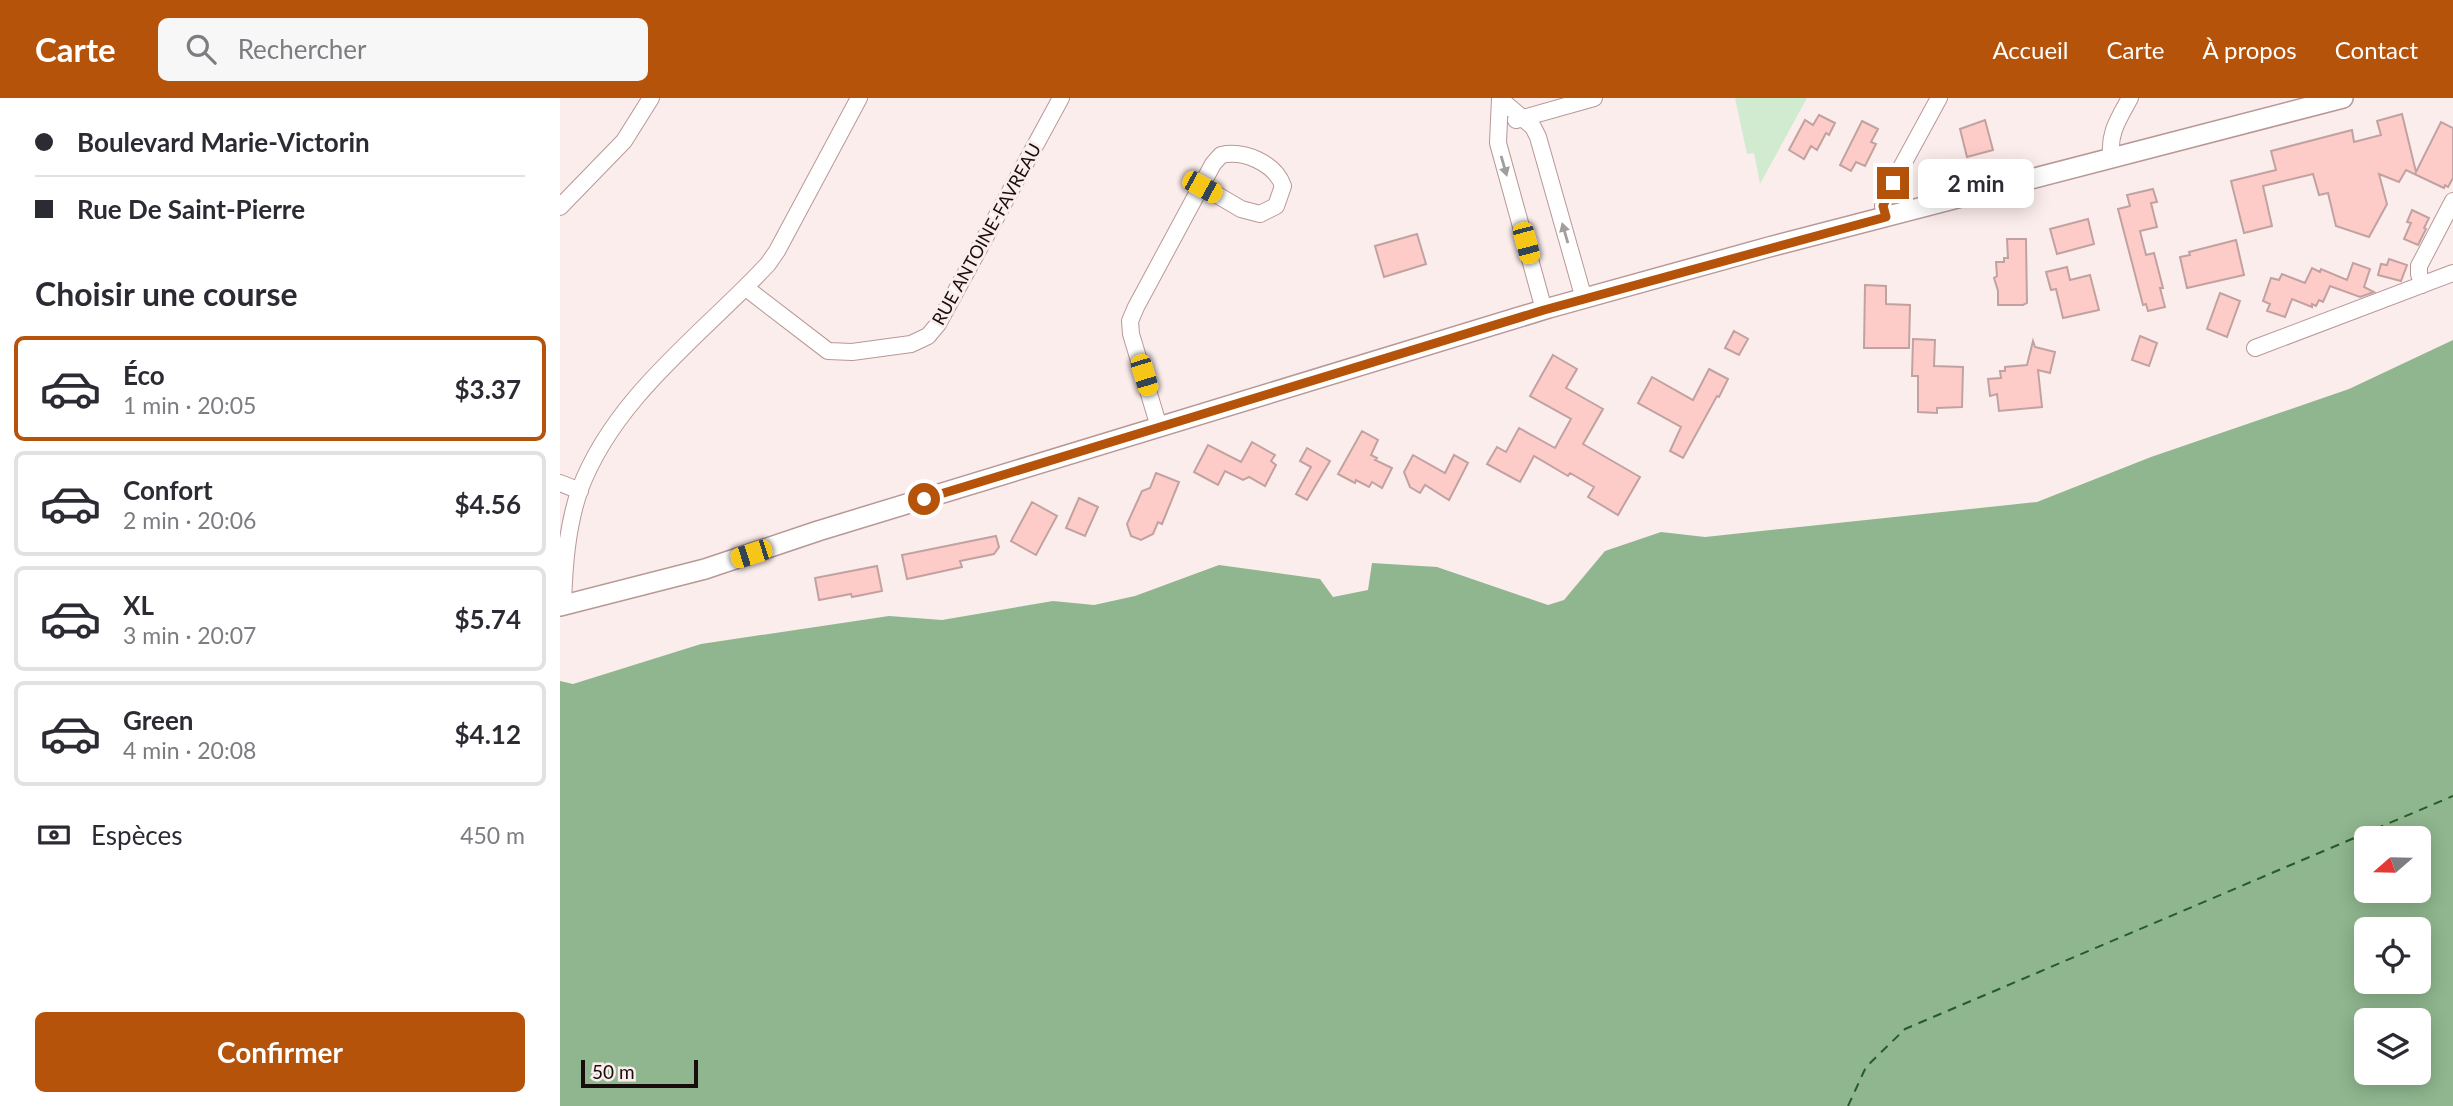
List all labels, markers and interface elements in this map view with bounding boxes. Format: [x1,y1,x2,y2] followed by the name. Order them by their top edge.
[158,18,648,81] search box
[35,29,116,69] text: Carte
[182,30,220,68] icon: search
[238,33,367,65] text: Rechercher
[1992,35,2068,64] text: Accueil
[2106,35,2164,64] text: Carte
[2202,35,2297,64] text: À propos
[2335,35,2418,64] text: Contact
[77,126,370,158] text: Boulevard Marie-Victorin
[927,139,1045,329] street label: RUE ANTOINE-FAVREAU
[1499,155,1510,177] one-way arrow
[1918,158,2033,208] callout: 2 min
[1877,167,1909,199] route end
[1179,168,1226,206] car
[1947,169,2005,197] text: 2 min
[77,193,305,225] text: Rue De Saint-Pierre
[1511,220,1542,266] car
[1560,222,1570,243] one-way arrow
[35,274,298,313] text: Choisir une course
[1128,352,1161,398] car
[39,357,102,420] icon: car
[123,359,165,391] text: Éco
[455,373,521,405] text: $3.37
[123,391,256,419] text: 1 min · 20:05
[39,472,102,535] icon: car
[123,474,213,506] text: Confort
[908,483,940,515] route start
[455,488,521,520] text: $4.56
[123,506,256,534] text: 2 min · 20:06
[728,538,775,570] car
[39,587,102,650] icon: car
[123,589,154,621] text: XL
[455,603,521,635] text: $5.74
[123,621,256,649] text: 3 min · 20:07
[39,702,102,765] icon: car
[123,704,193,736] text: Green
[455,718,521,750] text: $4.12
[123,736,256,764] text: 4 min · 20:08
[35,816,73,854] icon: cash
[91,819,183,851] text: Espèces
[460,821,525,849] text: 450 m
[2354,826,2431,903] north arrow
[2354,826,2431,1085] map controls
[2354,917,2431,994] button: locate
[2354,1008,2431,1085] button: layers
[35,1012,525,1092] button: Confirmer
[581,1057,698,1089] scale bar
[592,1060,635,1083] text: 50 m

